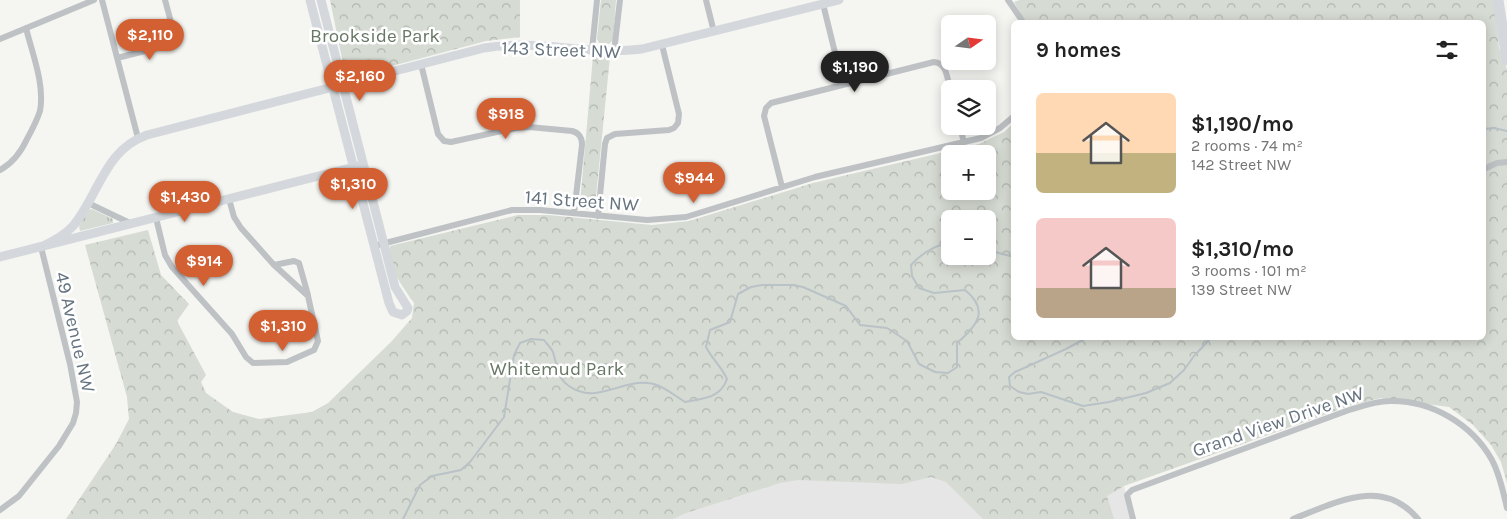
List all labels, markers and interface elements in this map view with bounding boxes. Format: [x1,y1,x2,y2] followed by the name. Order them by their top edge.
[941,15,996,70] north arrow
[941,15,996,265] map controls
[109,18,191,61] pin: $2,110
[127,25,173,44] text: $2,110
[310,25,440,47] park label: Brookside Park
[1433,36,1461,64] icon: filters
[501,37,621,63] street label: 143 Street NW
[1036,38,1121,62] text: 9 homes
[814,51,896,93] pin: $1,190
[832,57,878,76] text: $1,190
[319,59,401,102] pin: $2,160
[335,66,385,85] text: $2,160
[941,80,996,135] button: layers
[476,98,536,140] pin: $918
[488,104,524,123] text: $918
[1191,112,1294,136] text: $1,190/mo
[1076,113,1136,173] icon: home
[1191,136,1303,155] text: 2 rooms · 74 m²
[941,145,996,200] button: +
[1191,155,1291,174] text: 142 Street NW
[664,162,724,204] pin: $944
[312,168,394,210] pin: $1,310
[674,168,714,187] text: $944
[330,174,376,193] text: $1,310
[144,180,226,223] pin: $1,430
[524,186,640,216] street label: 141 Street NW
[160,187,210,206] text: $1,430
[941,210,996,265] button: −
[1191,237,1294,261] text: $1,310/mo
[1076,238,1136,298] icon: home
[174,244,234,287] pin: $914
[186,251,222,270] text: $914
[1191,261,1307,280] text: 3 rooms · 101 m²
[50,270,100,395] street label: 49 Avenue NW
[1191,280,1292,299] text: 139 Street NW
[242,310,324,352] pin: $1,310
[260,316,306,335] text: $1,310
[490,358,625,380] park label: Whitemud Park
[1190,382,1367,462] street label: Grand View Drive NW

